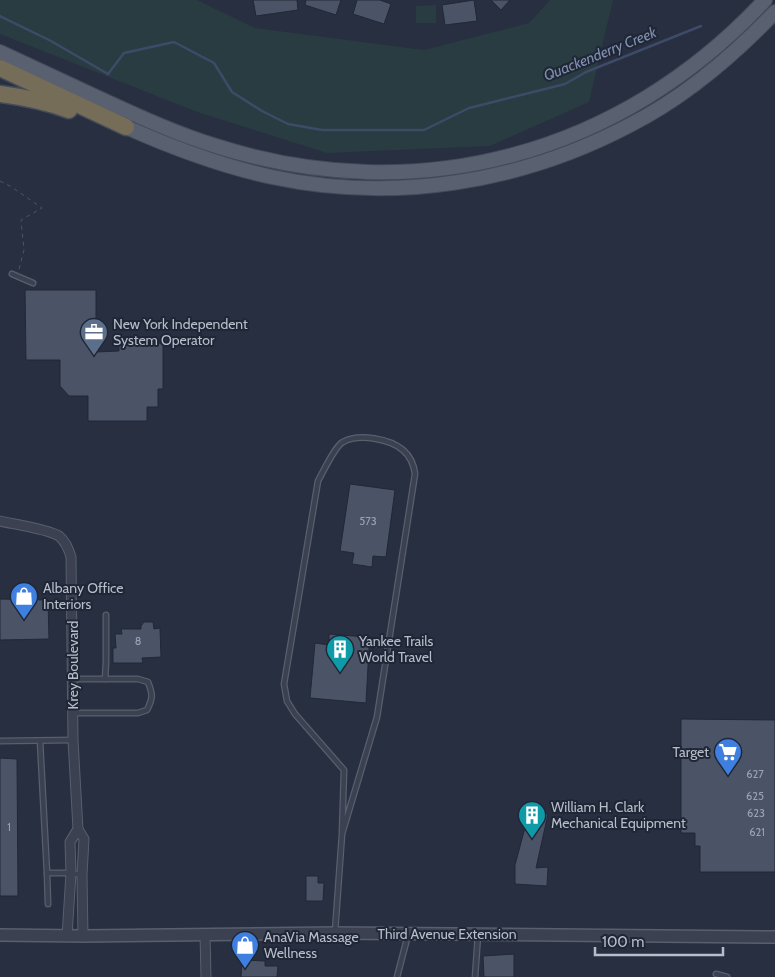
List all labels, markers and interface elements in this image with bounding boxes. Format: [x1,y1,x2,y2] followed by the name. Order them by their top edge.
[541,23,660,85] water label: Quackenderry Creek
[113,315,248,349] place label: New York Independent System Operator
[79,317,109,356] office icon: New York Independent System Operator
[359,514,377,528] house number: 573
[43,579,124,613] place label: Albany Office Interiors
[9,581,39,620] shop icon: Albany Office Interiors
[64,621,82,709] street label: Krey Boulevard
[358,632,434,666] place label: Yankee Trails World Travel
[135,634,141,648] house number: 8
[325,634,355,673] building icon: Yankee Trails World Travel
[713,737,743,776] supermarket icon: Target
[672,743,709,761] place label: Target
[746,767,764,781] house number: 627
[746,789,764,803] house number: 625
[551,798,686,832] place label: William H. Clark Mechanical Equipment
[517,800,547,839] building icon: William H. Clark Mechanical Equipment
[747,806,765,820] house number: 623
[7,820,11,834] house number: 1
[749,825,765,839] house number: 621
[595,924,722,956] scale bar
[378,925,517,943] street label: Third Avenue Extension
[264,928,359,962] place label: AnaVia Massage Wellness
[230,930,260,969] shop icon: AnaVia Massage Wellness
[602,933,644,951] text: 100 m

